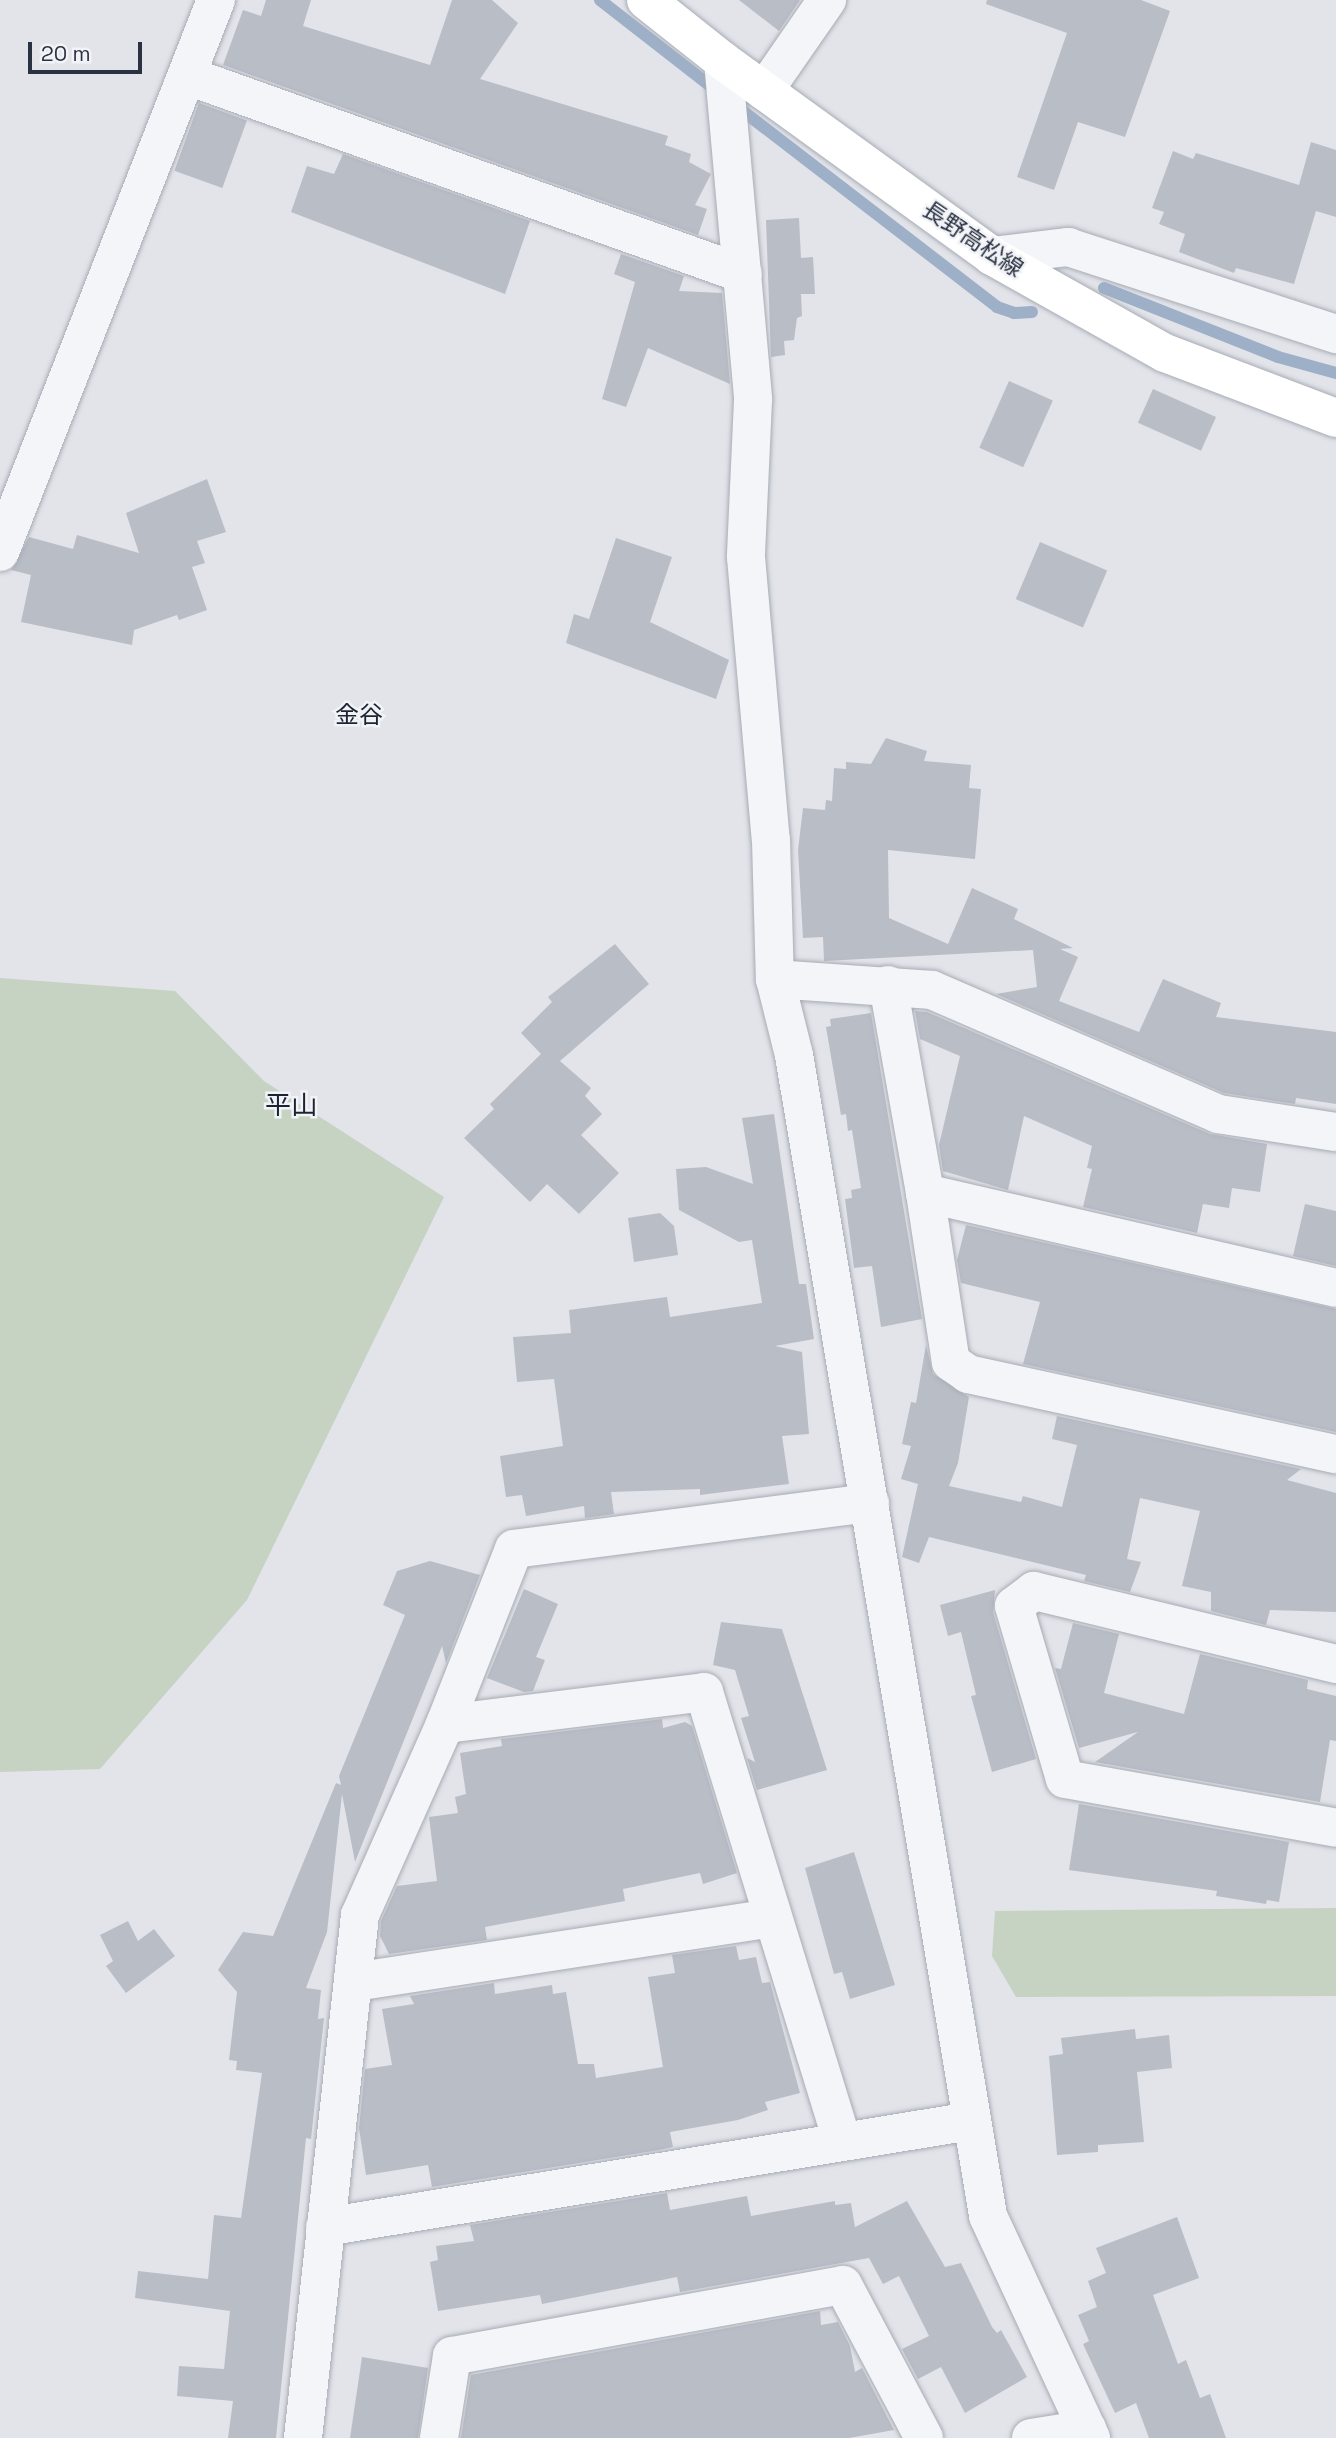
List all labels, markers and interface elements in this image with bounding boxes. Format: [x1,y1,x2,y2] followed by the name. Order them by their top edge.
[32,28,145,72] scale bar
[41,40,91,67] text: 20 m
[918,195,1028,283] street label: 長野高松線
[335,701,383,729] district label: 金谷
[265,1090,317,1122] district label: 平山

